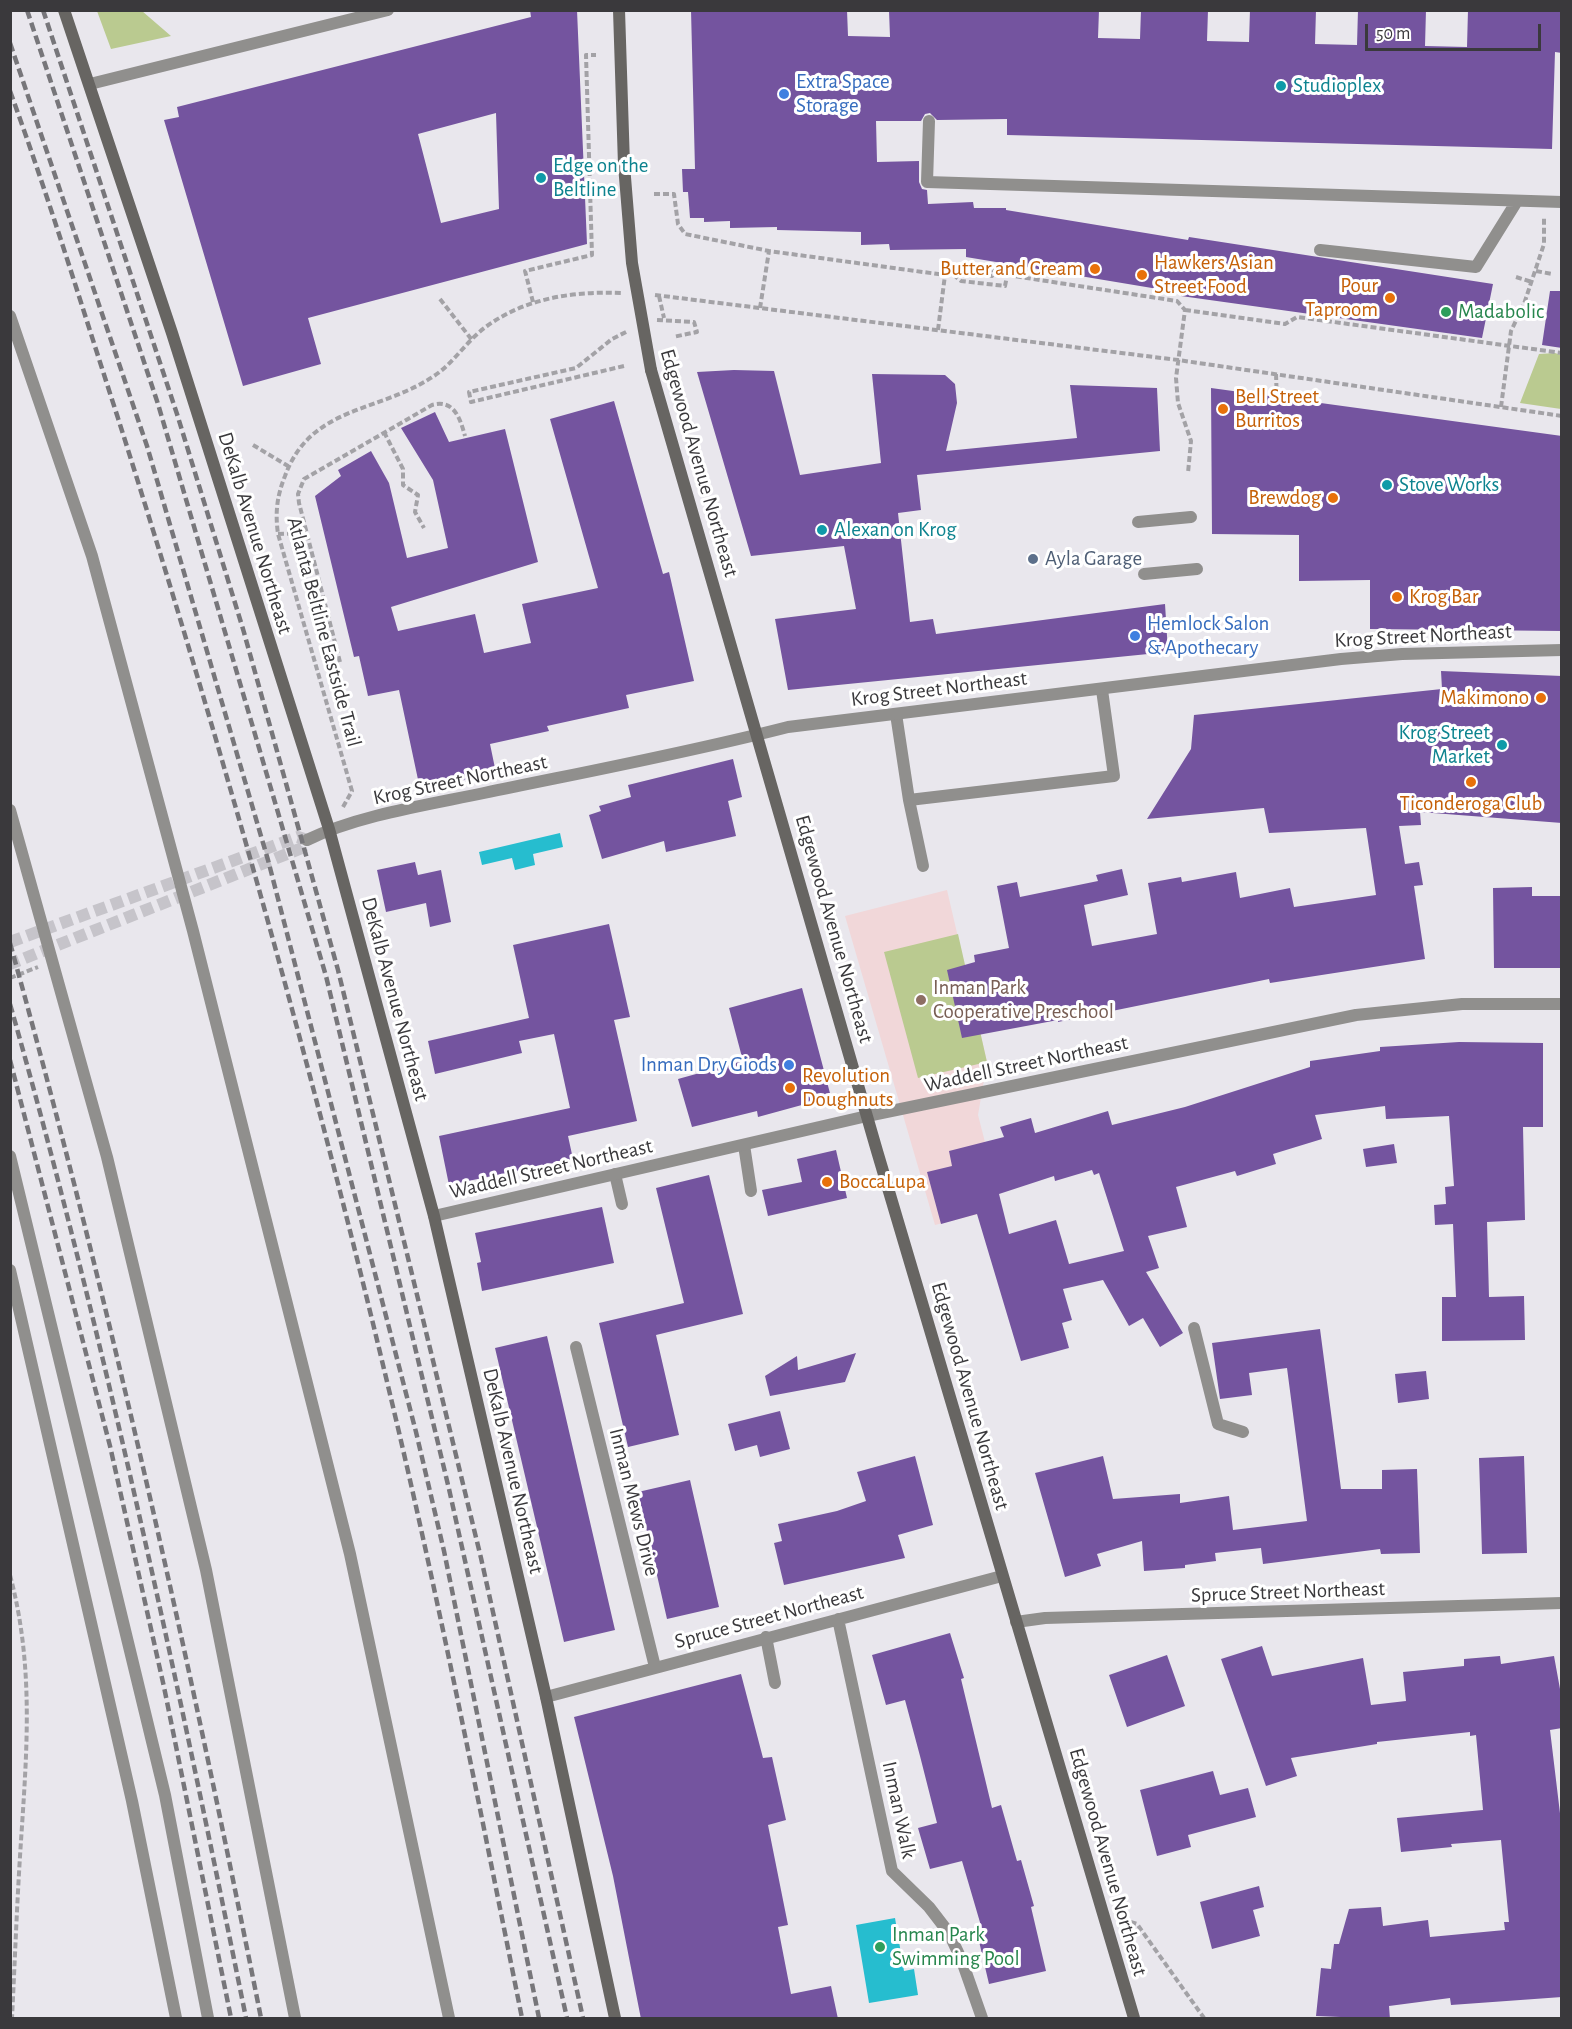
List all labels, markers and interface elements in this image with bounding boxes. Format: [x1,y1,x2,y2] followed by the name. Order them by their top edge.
[1368,12,1544,50] scale bar
[1376,25,1410,43] text: 50 m
[796,69,890,119] place label: Extra Space Storage
[1293,73,1381,99] place label: Studioplex
[1274,79,1288,93] marker: Studioplex
[777,87,791,101] marker: Extra Space Storage
[553,153,649,203] place label: Edge on the Beltline
[534,171,548,185] marker: Edge on the Beltline
[1154,250,1274,300] place label: Hawkers Asian Street Food
[940,256,1083,282] place label: Butter and Cream
[1088,262,1102,276] marker: Butter and Cream
[1135,268,1149,282] marker: Hawkers Asian Street Food
[1305,273,1378,323] place label: Pour Taproom
[1383,291,1397,305] marker: Pour Taproom
[1458,299,1544,325] place label: Madabolic
[1439,305,1453,319] marker: Madabolic
[654,346,744,580] street label: Edgewood Avenue Northeast
[1235,384,1319,434] place label: Bell Street Burritos
[1216,402,1230,416] marker: Bell Street Burritos
[212,429,298,637] street label: DeKalb Avenue Northeast
[1399,472,1499,498] place label: Stove Works
[1380,478,1394,492] marker: Stove Works
[1248,485,1321,511] place label: Brewdog
[1326,491,1340,505] marker: Brewdog
[281,514,367,750] street label: Atlanta Beltline Eastside Trail
[834,517,956,543] place label: Alexan on Krog
[815,523,829,537] marker: Alexan on Krog
[1045,546,1142,572] place label: Ayla Garage
[1026,552,1040,566] marker: Ayla Garage
[1409,584,1479,610] place label: Krog Bar
[1390,590,1404,604] marker: Krog Bar
[1147,611,1269,661] place label: Hemlock Salon & Apothecary
[1334,619,1512,653] street label: Krog Street Northeast
[1128,629,1142,643] marker: Hemlock Salon & Apothecary
[850,666,1028,712] street label: Krog Street Northeast
[1440,685,1529,711] place label: Makimono
[1534,691,1548,705] marker: Makimono
[1399,720,1490,770] place label: Krog Street Market
[1495,738,1509,752] marker: Krog Street Market
[371,749,549,811] street label: Krog Street Northeast
[1464,775,1478,789] marker: Ticonderoga Club
[1400,791,1542,817] place label: Ticonderoga Club
[789,812,879,1046] street label: Edgewood Avenue Northeast
[356,894,434,1104] street label: DeKalb Avenue Northeast
[933,975,1114,1025] place label: Inman Park Cooperative Preschool
[914,993,928,1007] marker: Inman Park Cooperative Preschool
[922,1030,1130,1098] street label: Waddell Street Northeast
[641,1052,777,1078] place label: Inman Dry Giods
[782,1058,796,1072] marker: Inman Dry Giods
[802,1063,894,1113] place label: Revolution Doughnuts
[783,1081,797,1095] marker: Revolution Doughnuts
[447,1133,655,1205] street label: Waddell Street Northeast
[839,1169,926,1195] place label: BoccaLupa
[820,1175,834,1189] marker: BoccaLupa
[925,1279,1015,1513] street label: Edgewood Avenue Northeast
[477,1366,549,1576] street label: DeKalb Avenue Northeast
[603,1425,665,1579] street label: Inman Mews Drive
[1190,1576,1386,1608] street label: Spruce Street Northeast
[672,1580,866,1654] street label: Spruce Street Northeast
[1063,1745,1153,1979] street label: Edgewood Avenue Northeast
[876,1759,922,1861] street label: Inman Walk
[892,1922,1020,1972] place label: Inman Park Swimming Pool
[873,1940,887,1954] marker: Inman Park Swimming Pool

